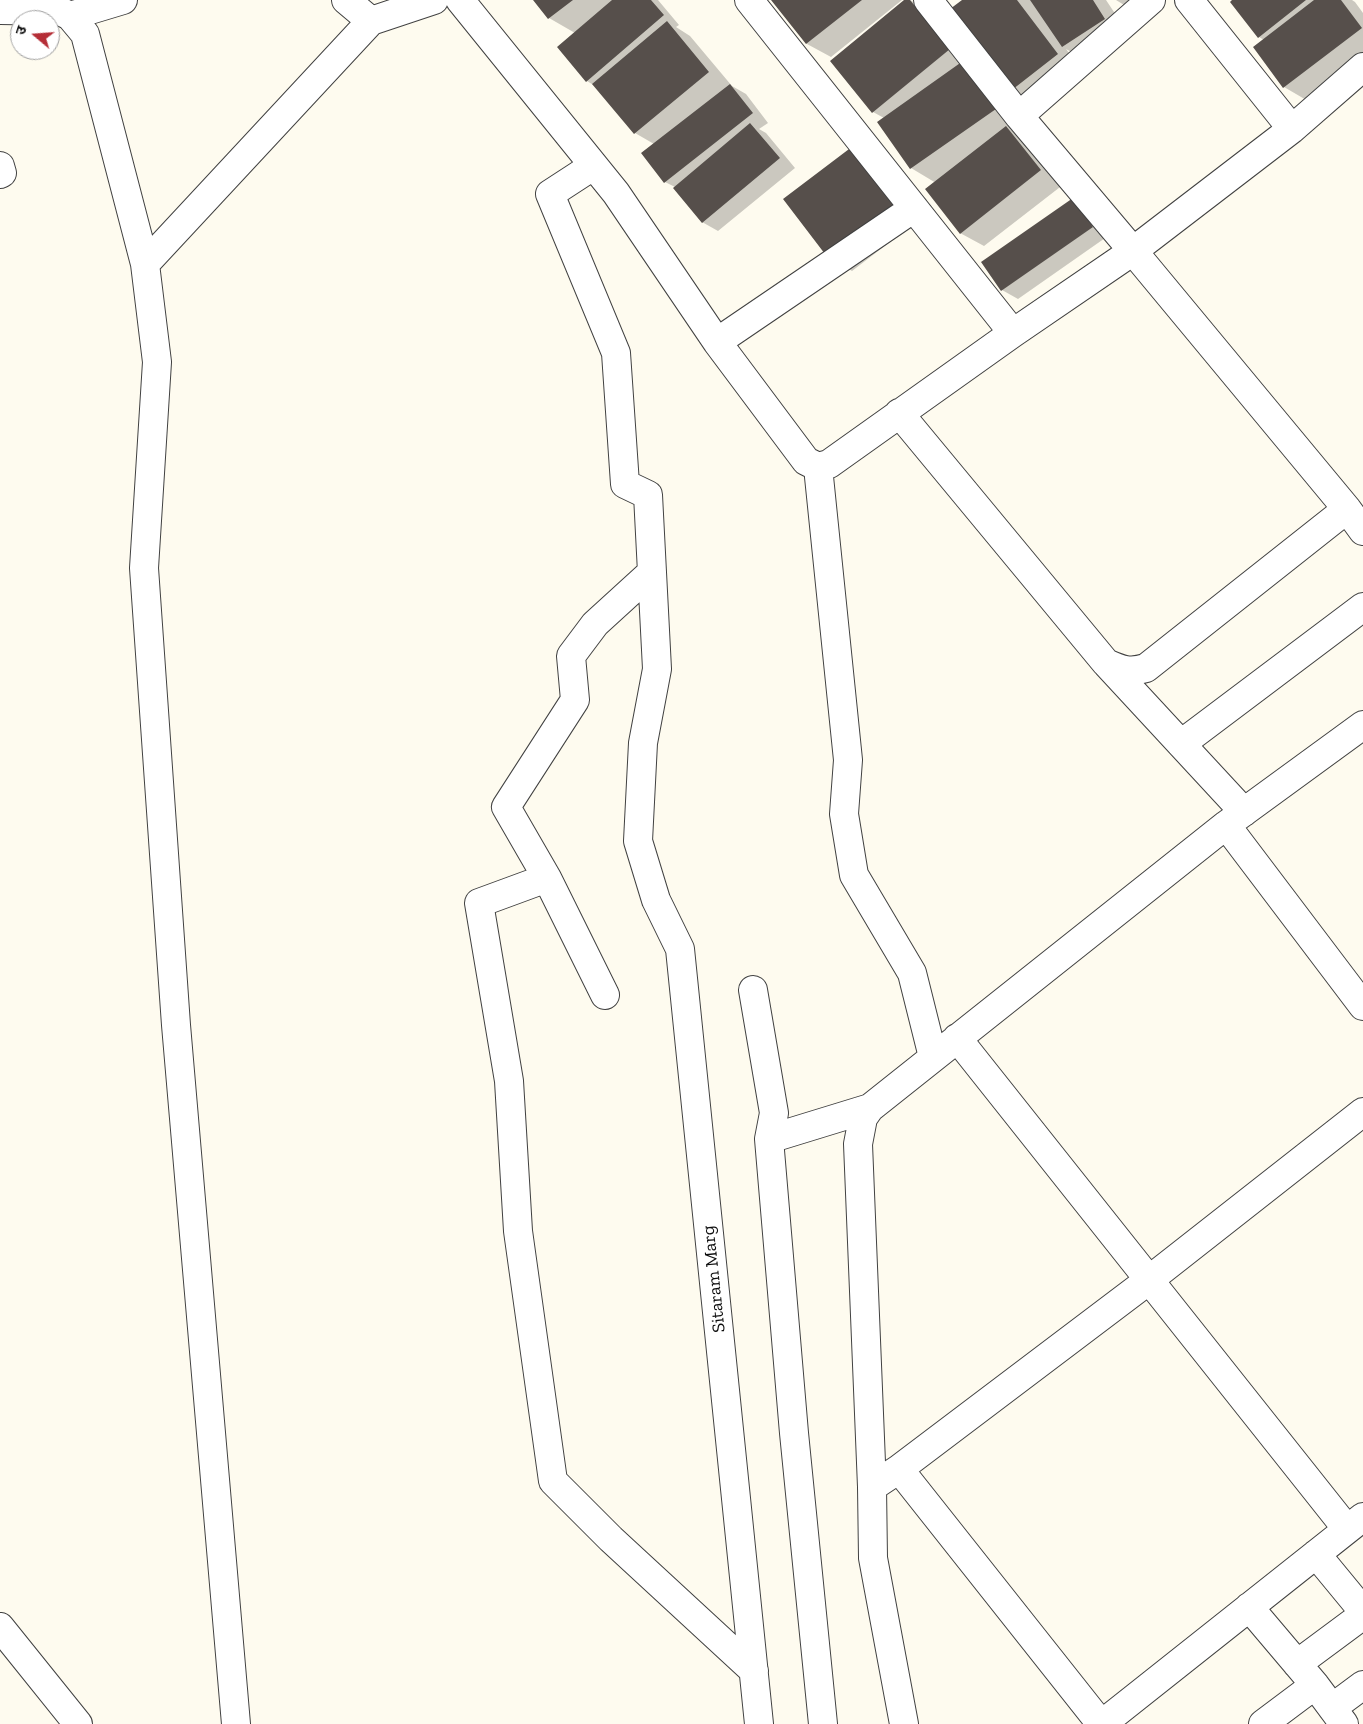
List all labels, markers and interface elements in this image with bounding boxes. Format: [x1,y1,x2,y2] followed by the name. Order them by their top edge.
[10,10,60,60] north arrow
[12,24,31,37] text: उ
[698,1224,730,1334] street label: Sitaram Marg

